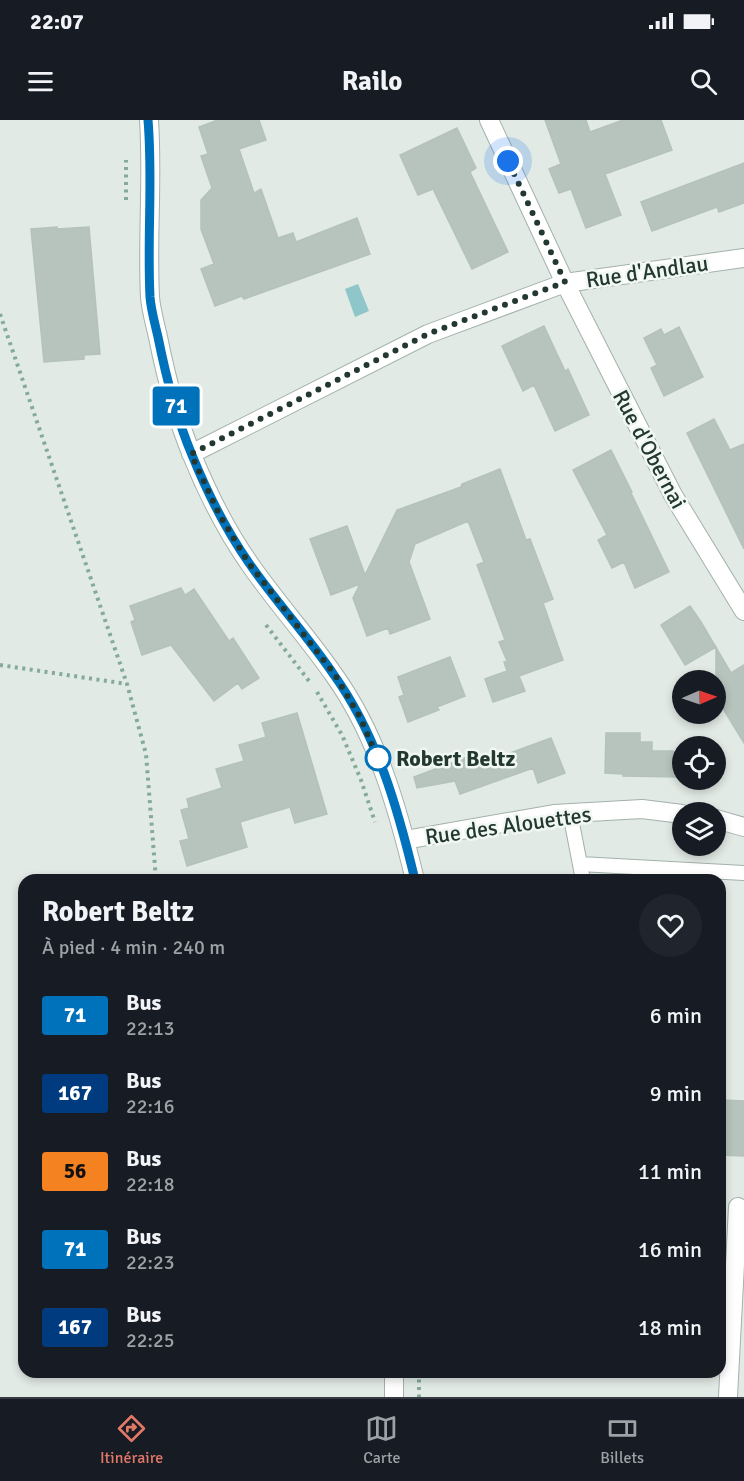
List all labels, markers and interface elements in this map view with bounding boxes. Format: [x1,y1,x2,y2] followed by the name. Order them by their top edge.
[30,8,84,35] text: 22:07
[24,65,57,98] icon: menu
[342,65,402,98] text: Railo
[687,65,720,98] icon: search
[493,146,523,176] your location
[584,250,710,293] street label: Rue d'Andlau
[607,385,692,513] street label: Rue d'Obernai
[149,386,203,426] line badge: 71
[165,393,187,419] text: 71
[672,670,726,724] north arrow
[672,670,726,856] map controls
[672,736,726,790] button: locate
[365,745,391,771] marker: Robert Beltz
[396,745,516,772] place label: Robert Beltz
[423,800,593,851] street label: Rue des Alouettes
[672,802,726,856] button: layers
[639,894,702,957] button: heart
[42,895,194,929] text: Robert Beltz
[42,935,225,960] text: À pied · 4 min · 240 m
[126,989,161,1016] text: Bus
[64,1002,86,1028] text: 71
[650,1002,702,1029] text: 6 min
[126,1016,175,1041] text: 22:13
[126,1067,161,1094] text: Bus
[58,1080,92,1106] text: 167
[650,1080,702,1107] text: 9 min
[126,1094,175,1119] text: 22:16
[126,1145,161,1172] text: Bus
[64,1158,86,1184] text: 56
[638,1158,702,1185] text: 11 min
[126,1172,175,1197] text: 22:18
[126,1223,161,1250] text: Bus
[64,1236,86,1262] text: 71
[638,1236,702,1263] text: 16 min
[126,1250,175,1275] text: 22:23
[126,1301,161,1328] text: Bus
[58,1314,92,1340] text: 167
[638,1314,702,1341] text: 18 min
[126,1328,175,1353] text: 22:25
[100,1412,163,1468] tab: Itinéraire
[363,1412,400,1468] tab: Carte
[600,1412,644,1468] tab: Billets

